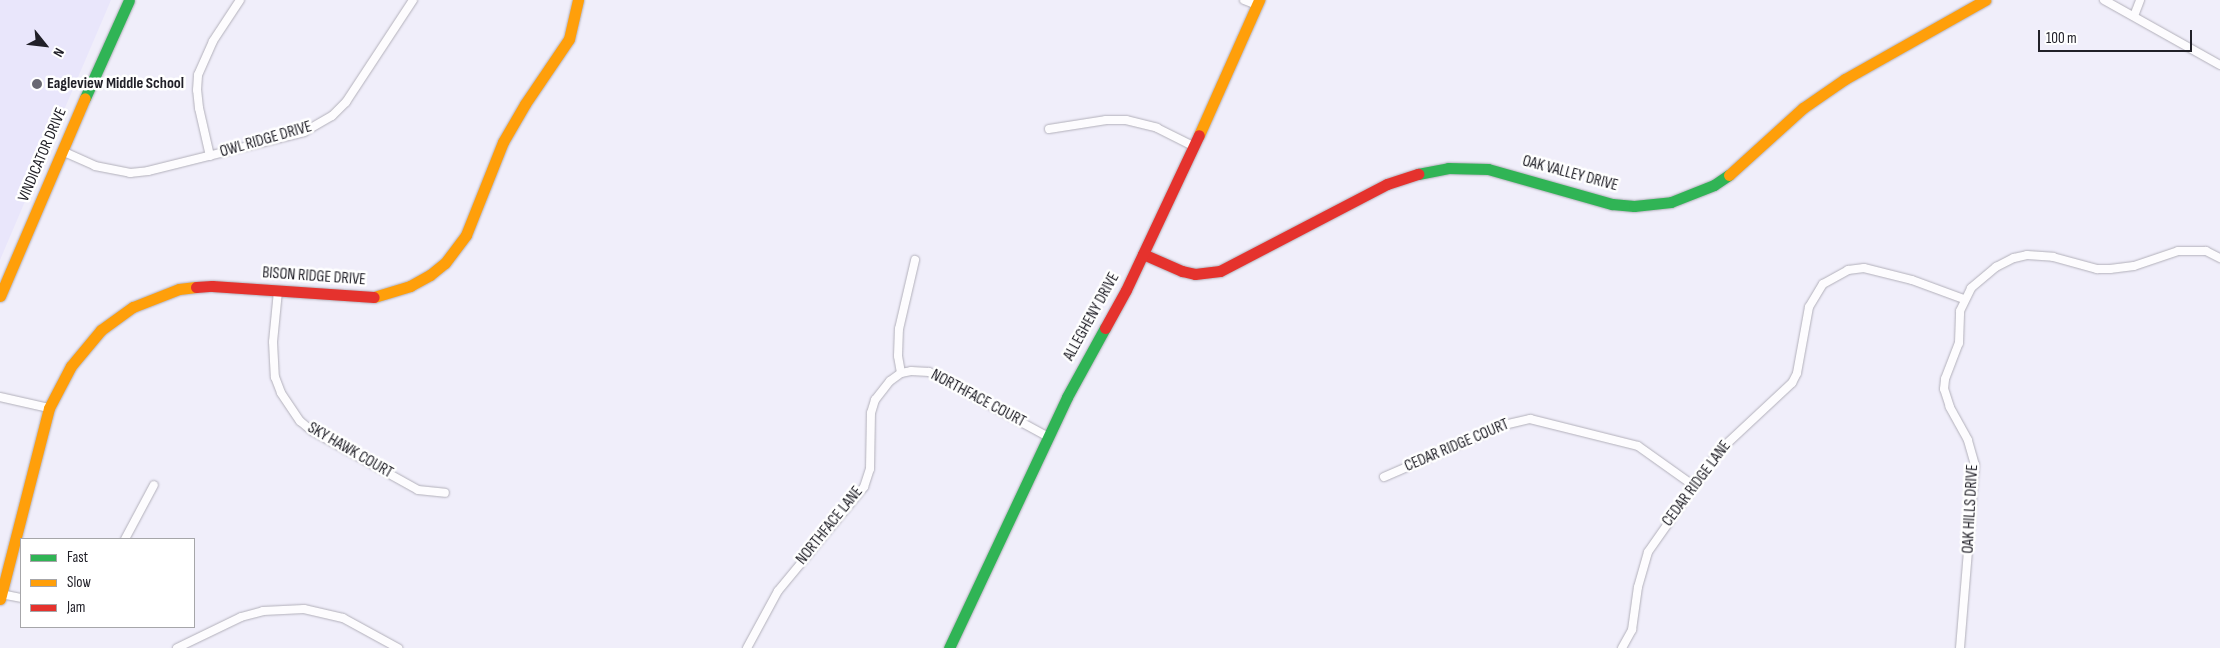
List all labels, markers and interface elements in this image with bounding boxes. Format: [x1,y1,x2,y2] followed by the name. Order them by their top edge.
[20,20,70,70] north arrow
[2040,20,2194,52] scale bar
[2046,29,2077,48] text: 100 m
[49,45,68,60] text: N
[47,74,184,94] place label: Eagleview Middle School
[31,78,43,90] marker: Eagleview Middle School
[15,105,71,205] street label: VINDICATOR DRIVE
[218,118,314,162] street label: OWL RIDGE DRIVE
[1520,152,1620,196] street label: OAK VALLEY DRIVE
[262,264,366,290] street label: BISON RIDGE DRIVE
[1060,270,1124,364] street label: ALLEGHENY DRIVE
[927,366,1029,432] street label: NORTHFACE COURT
[1402,415,1512,477] street label: CEDAR RIDGE COURT
[304,419,396,483] street label: SKY HAWK COURT
[1659,437,1735,531] street label: CEDAR RIDGE LANE
[1959,464,1983,554] street label: OAK HILLS DRIVE
[793,483,867,569] street label: NORTHFACE LANE
[20,538,195,628] legend
[67,548,88,567] text: Fast
[67,573,91,592] text: Slow
[67,598,85,617] text: Jam

